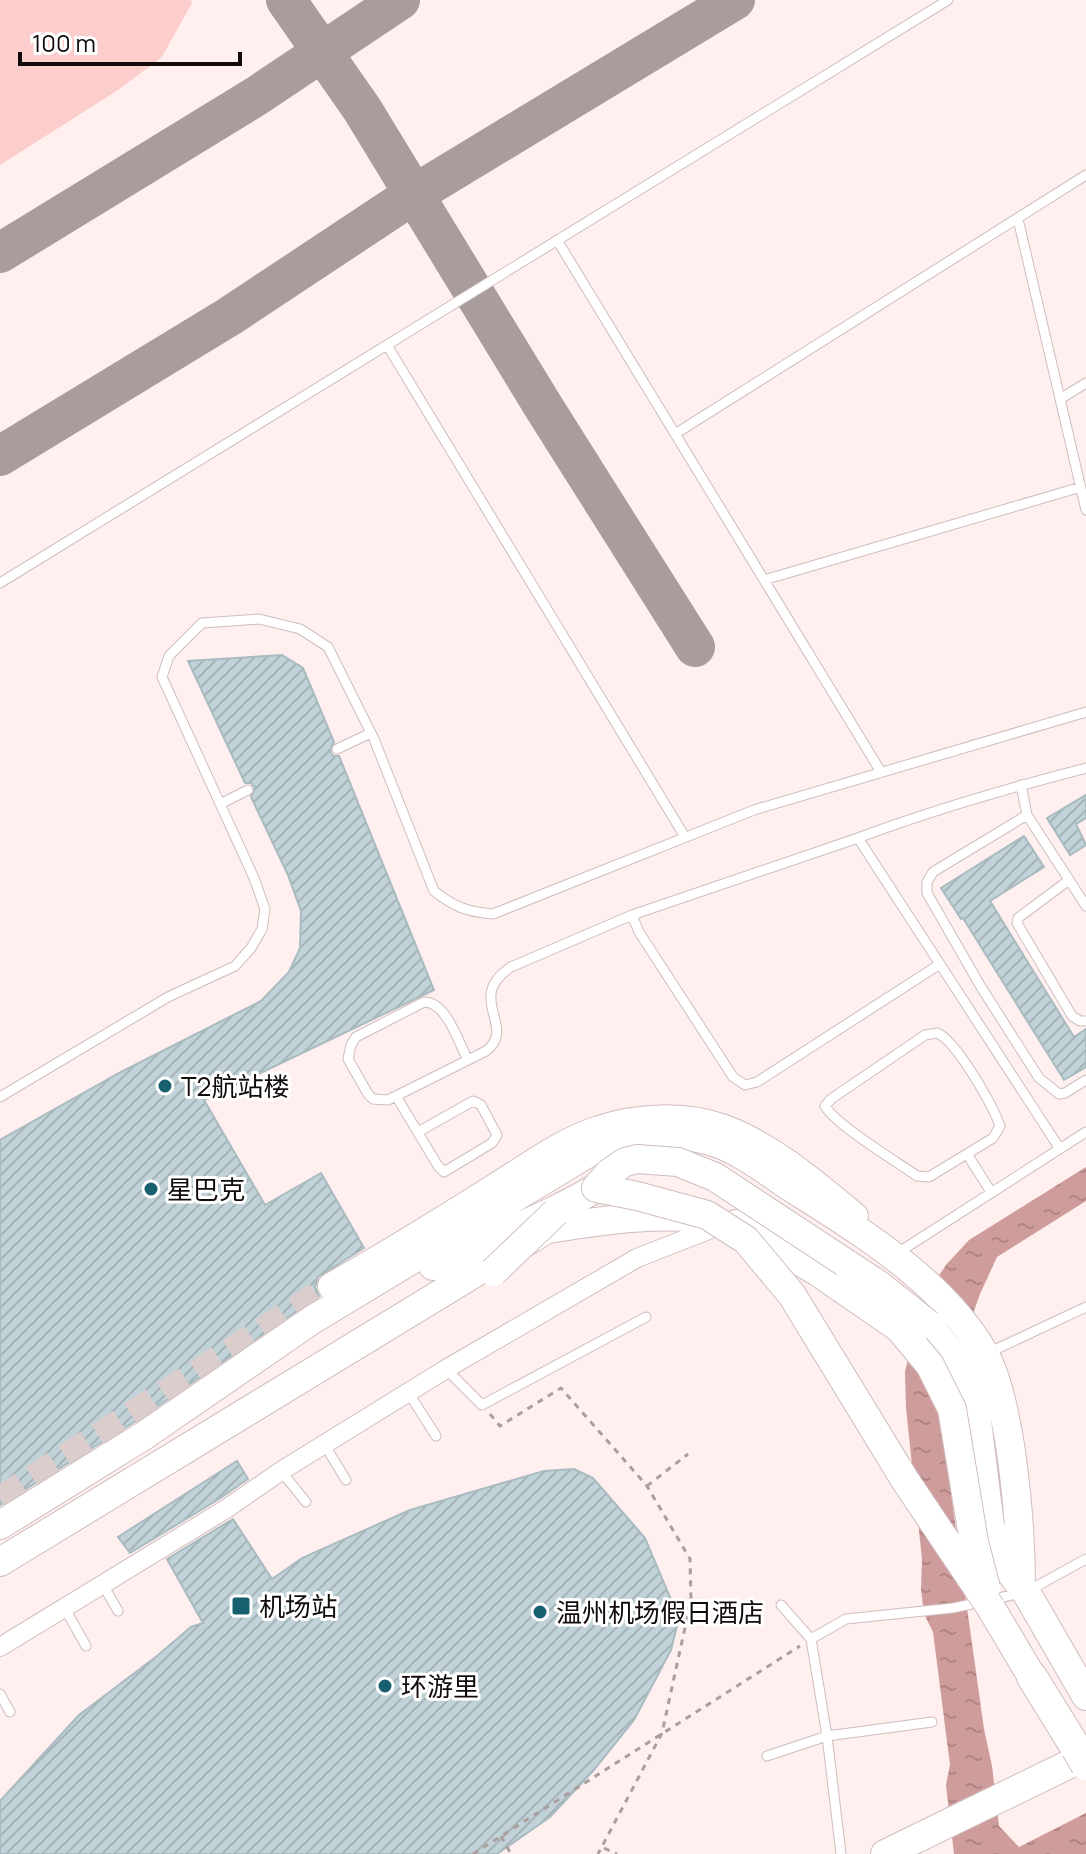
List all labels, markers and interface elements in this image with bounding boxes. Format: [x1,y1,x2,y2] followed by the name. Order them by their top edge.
[20,16,240,66] scale bar
[32,26,96,59] text: 100 m
[181,1068,289,1104] place label: T2航站楼
[156,1077,174,1095] marker: T2航站楼
[167,1171,245,1207] place label: 星巴克
[142,1180,160,1198] marker: 星巴克
[259,1588,337,1624] place label: 机场站
[556,1594,764,1630] place label: 温州机场假日酒店
[230,1595,252,1617] marker: 机场站
[531,1603,549,1621] marker: 温州机场假日酒店
[401,1668,479,1704] place label: 环游里
[376,1677,394,1695] marker: 环游里

